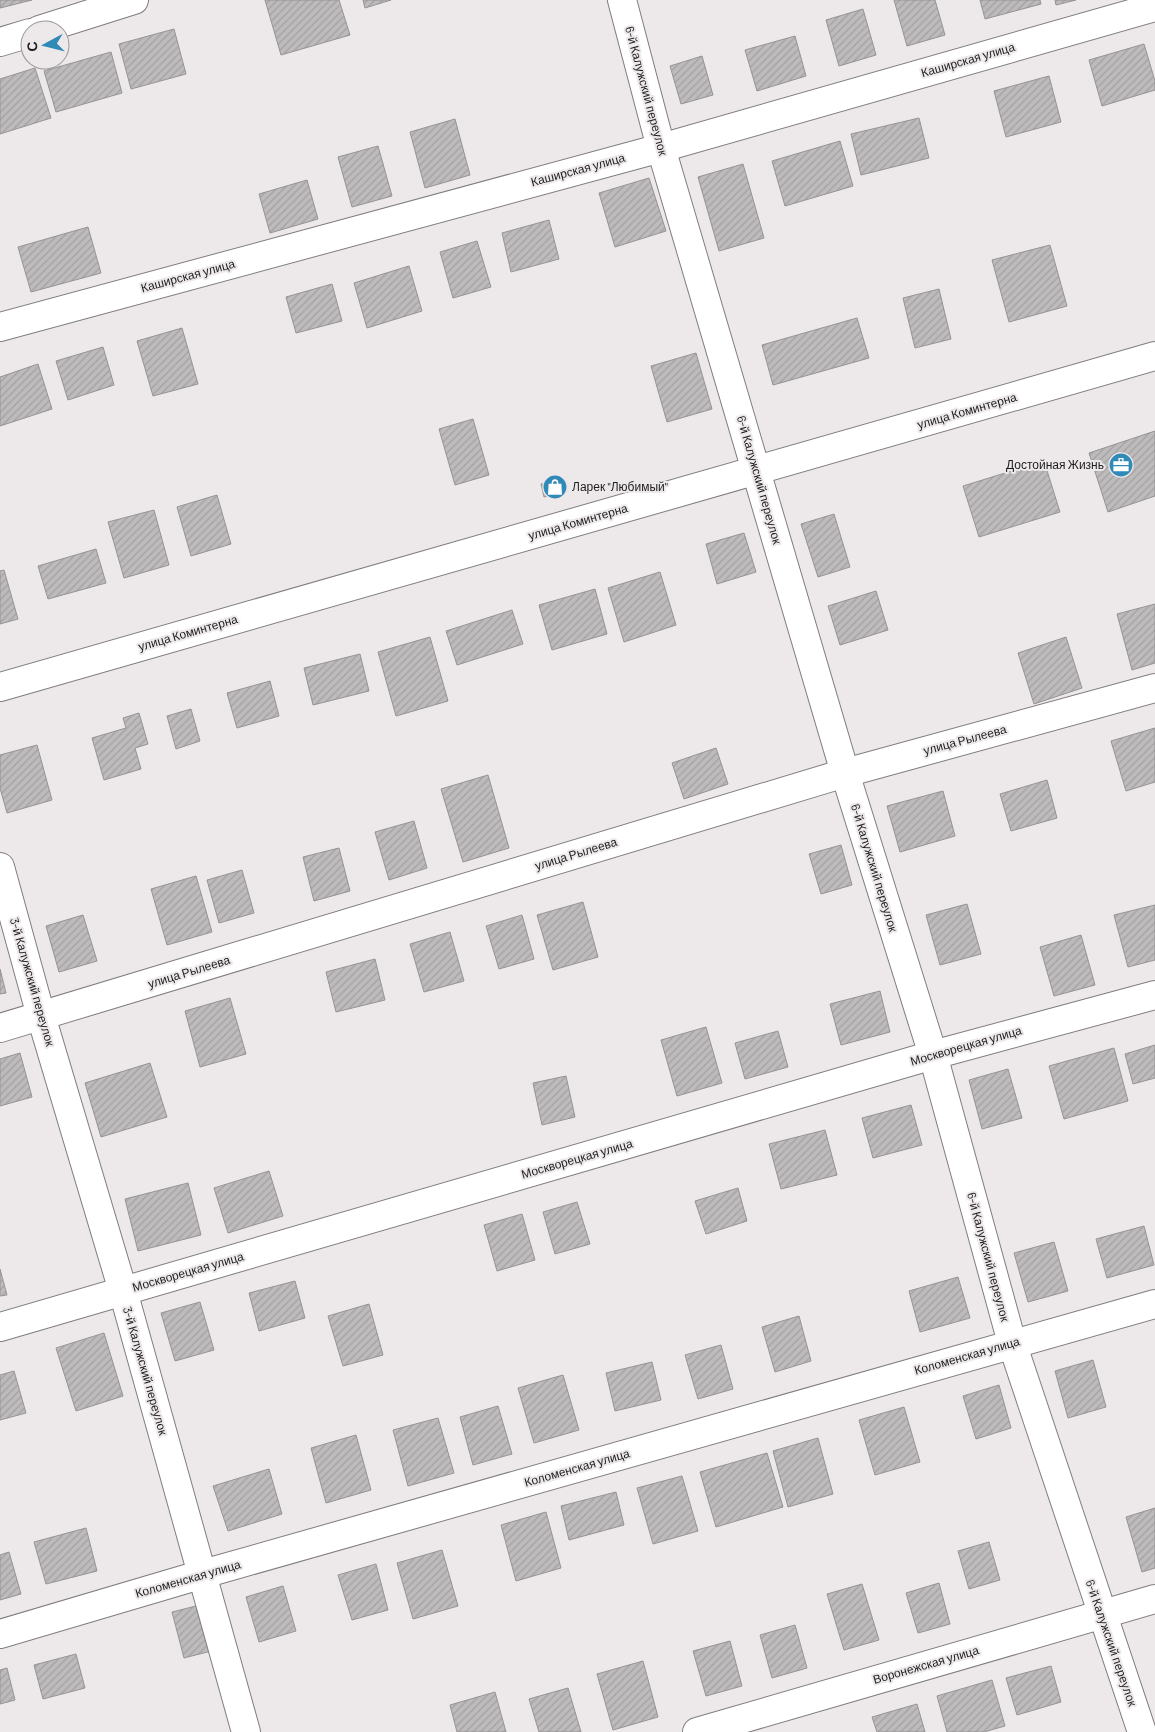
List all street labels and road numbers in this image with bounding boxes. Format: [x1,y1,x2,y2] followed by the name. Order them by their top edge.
[622,25,671,158] street label: 6-й Калужский переулок
[919,39,1017,80] street label: Каширская улица
[529,150,627,189] street label: Каширская улица
[139,256,237,295] street label: Каширская улица
[915,389,1019,432] street label: улица Коминтерна
[734,414,785,547] street label: 6-й Калужский переулок
[526,500,630,543] street label: улица Коминтерна
[136,611,240,654] street label: улица Коминтерна
[922,721,1008,758] street label: улица Рылеева
[848,802,901,934] street label: 6-й Калужский переулок
[533,834,619,873] street label: улица Рылеева
[7,916,58,1049] street label: 3-й Калужский переулок
[146,952,232,991] street label: улица Рылеева
[908,1022,1024,1069] street label: Москворецкая улица
[519,1135,635,1182] street label: Москворецкая улица
[964,1191,1013,1324] street label: 6-й Калужский переулок
[130,1248,246,1295] street label: Москворецкая улица
[120,1305,171,1438] street label: 3-й Калужский переулок
[912,1333,1022,1378] street label: Коломенская улица
[522,1445,632,1490] street label: Коломенская улица
[133,1556,243,1601] street label: Коломенская улица
[1083,1577,1140,1709] street label: 6-й Калужский переулок
[871,1642,981,1687] street label: Воронежская улица

